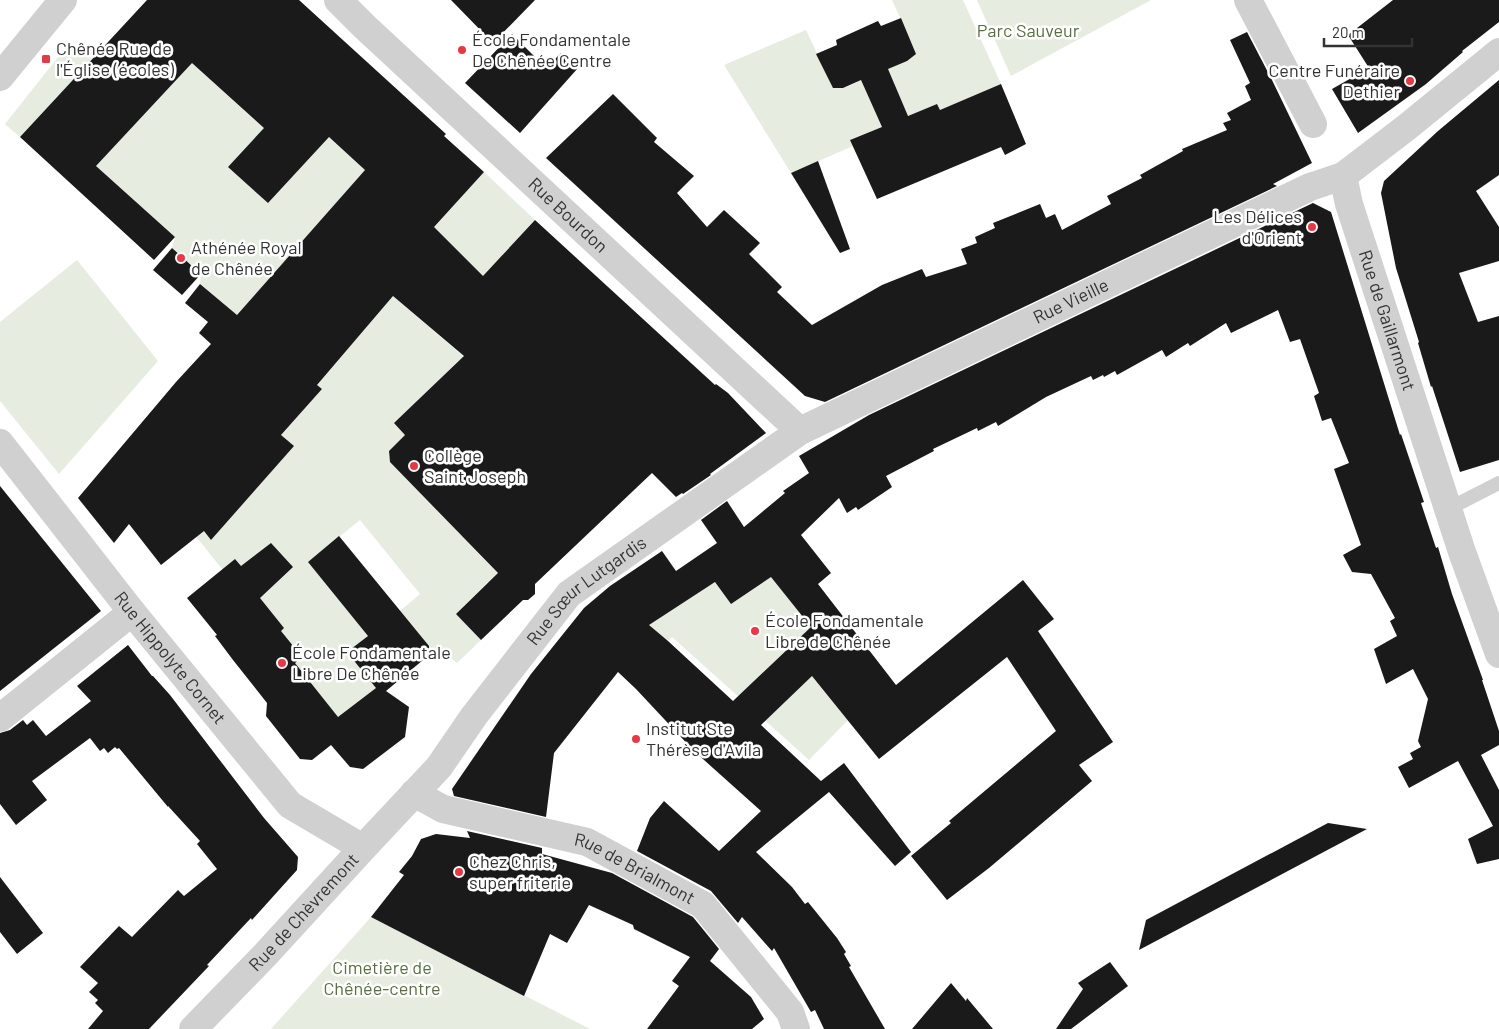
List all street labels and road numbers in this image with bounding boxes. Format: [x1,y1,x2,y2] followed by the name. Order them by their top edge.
[524,172,613,257] street label: Rue Bourdon
[1355,247,1421,393] street label: Rue de Gaillarmont
[1029,273,1112,328] street label: Rue Vieille
[521,531,650,649] street label: Rue Sœur Lutgardis
[110,587,231,728] street label: Rue Hippolyte Cornet
[572,827,699,909] street label: Rue de Brialmont
[244,848,363,975] street label: Rue de Chèvremont

